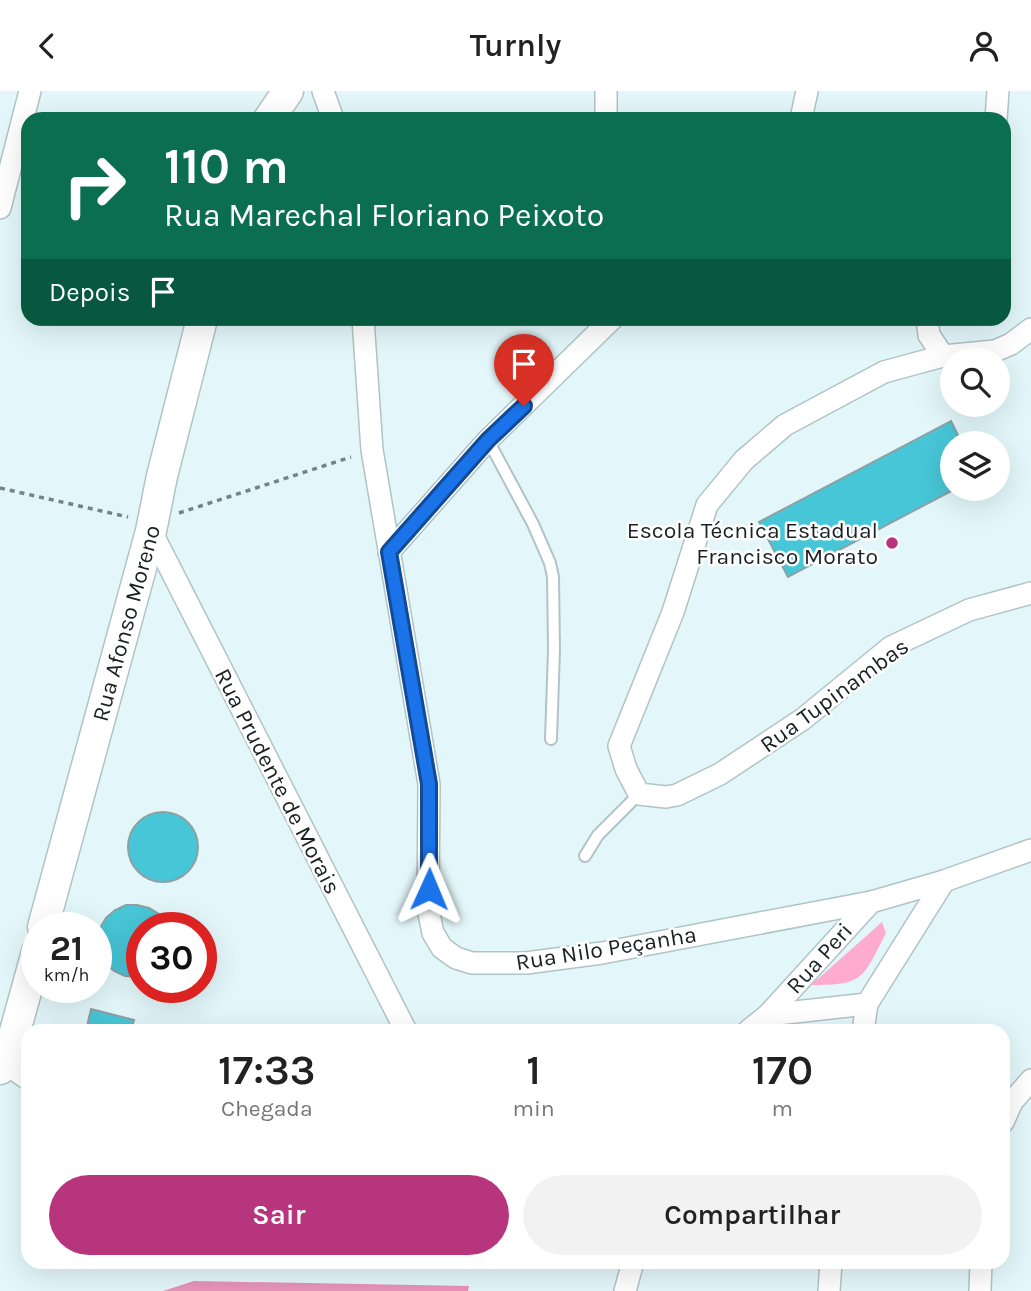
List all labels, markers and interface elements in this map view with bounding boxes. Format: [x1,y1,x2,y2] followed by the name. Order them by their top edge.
[28,27,66,65] icon: back
[470,27,561,64] text: Turnly
[965,27,1003,65] icon: person
[164,138,289,195] text: 110 m
[49,140,140,231] icon: right
[164,197,604,234] text: Rua Marechal Floriano Peixoto
[144,273,182,311] icon: arrive
[49,277,130,308] text: Depois
[494,334,554,406] pin
[505,345,543,383] icon: arrive
[940,347,1010,501] map controls
[940,347,1010,417] button: search
[940,431,1010,501] button: layers
[627,517,878,570] place label: Escola Técnica Estadual Francisco Morato
[87,522,166,724] street label: Rua Afonso Moreno
[884,535,900,551] marker: Escola Técnica Estadual Francisco Morato
[755,633,914,758] street label: Rua Tupinambas
[209,664,346,898] street label: Rua Prudente de Morais
[392,852,466,926] position arrow
[126,912,217,1003] speed limit sign: 30
[781,917,858,999] street label: Rua Peri
[514,921,698,976] street label: Rua Nilo Peçanha
[50,928,83,969] text: 21
[44,964,89,986] text: km/h
[218,1045,316,1095] text: 17:33
[526,1045,541,1095] text: 1
[752,1045,813,1095] text: 170
[221,1095,313,1122] text: Chegada
[512,1095,555,1122] text: min
[772,1095,793,1122] text: m
[49,1175,509,1255] button: Sair
[523,1175,982,1255] button: Compartilhar

